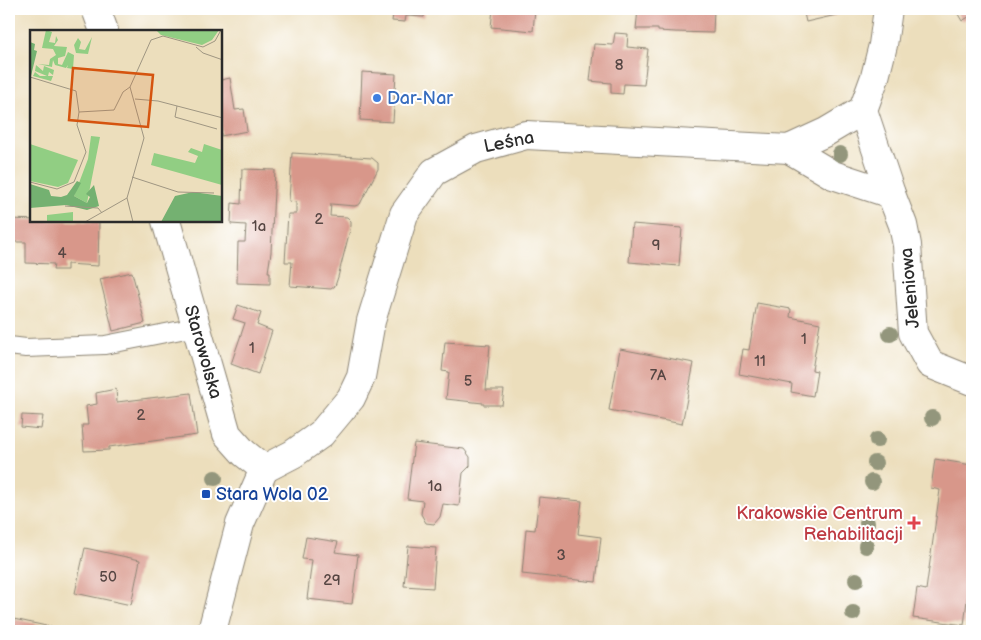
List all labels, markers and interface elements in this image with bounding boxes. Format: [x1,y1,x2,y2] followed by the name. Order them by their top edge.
[30,30,222,222] inset map
[615,56,624,75] house number: 8
[387,88,453,109] place label: Dar-Nar
[371,92,383,104] marker: Dar-Nar
[482,127,536,157] street label: Leśna
[315,210,324,229] house number: 2
[252,217,266,236] house number: 1a
[652,236,660,255] house number: 9
[57,244,67,263] house number: 4
[896,247,924,329] street label: Jeleniowa
[180,303,226,401] street label: Starowolska
[801,330,807,349] house number: 1
[249,339,255,358] house number: 1
[754,352,766,371] house number: 11
[650,366,667,385] house number: 7A
[464,372,472,391] house number: 5
[137,406,146,425] house number: 2
[428,477,442,496] house number: 1a
[216,484,329,505] place label: Stara Wola 02
[200,488,212,500] marker: Stara Wola 02
[736,503,903,545] place label: Krakowskie Centrum Rehabilitacji
[907,516,921,530] marker: Krakowskie Centrum Rehabilitacji
[556,546,566,565] house number: 3
[99,568,117,587] house number: 50
[323,571,341,590] house number: 29

